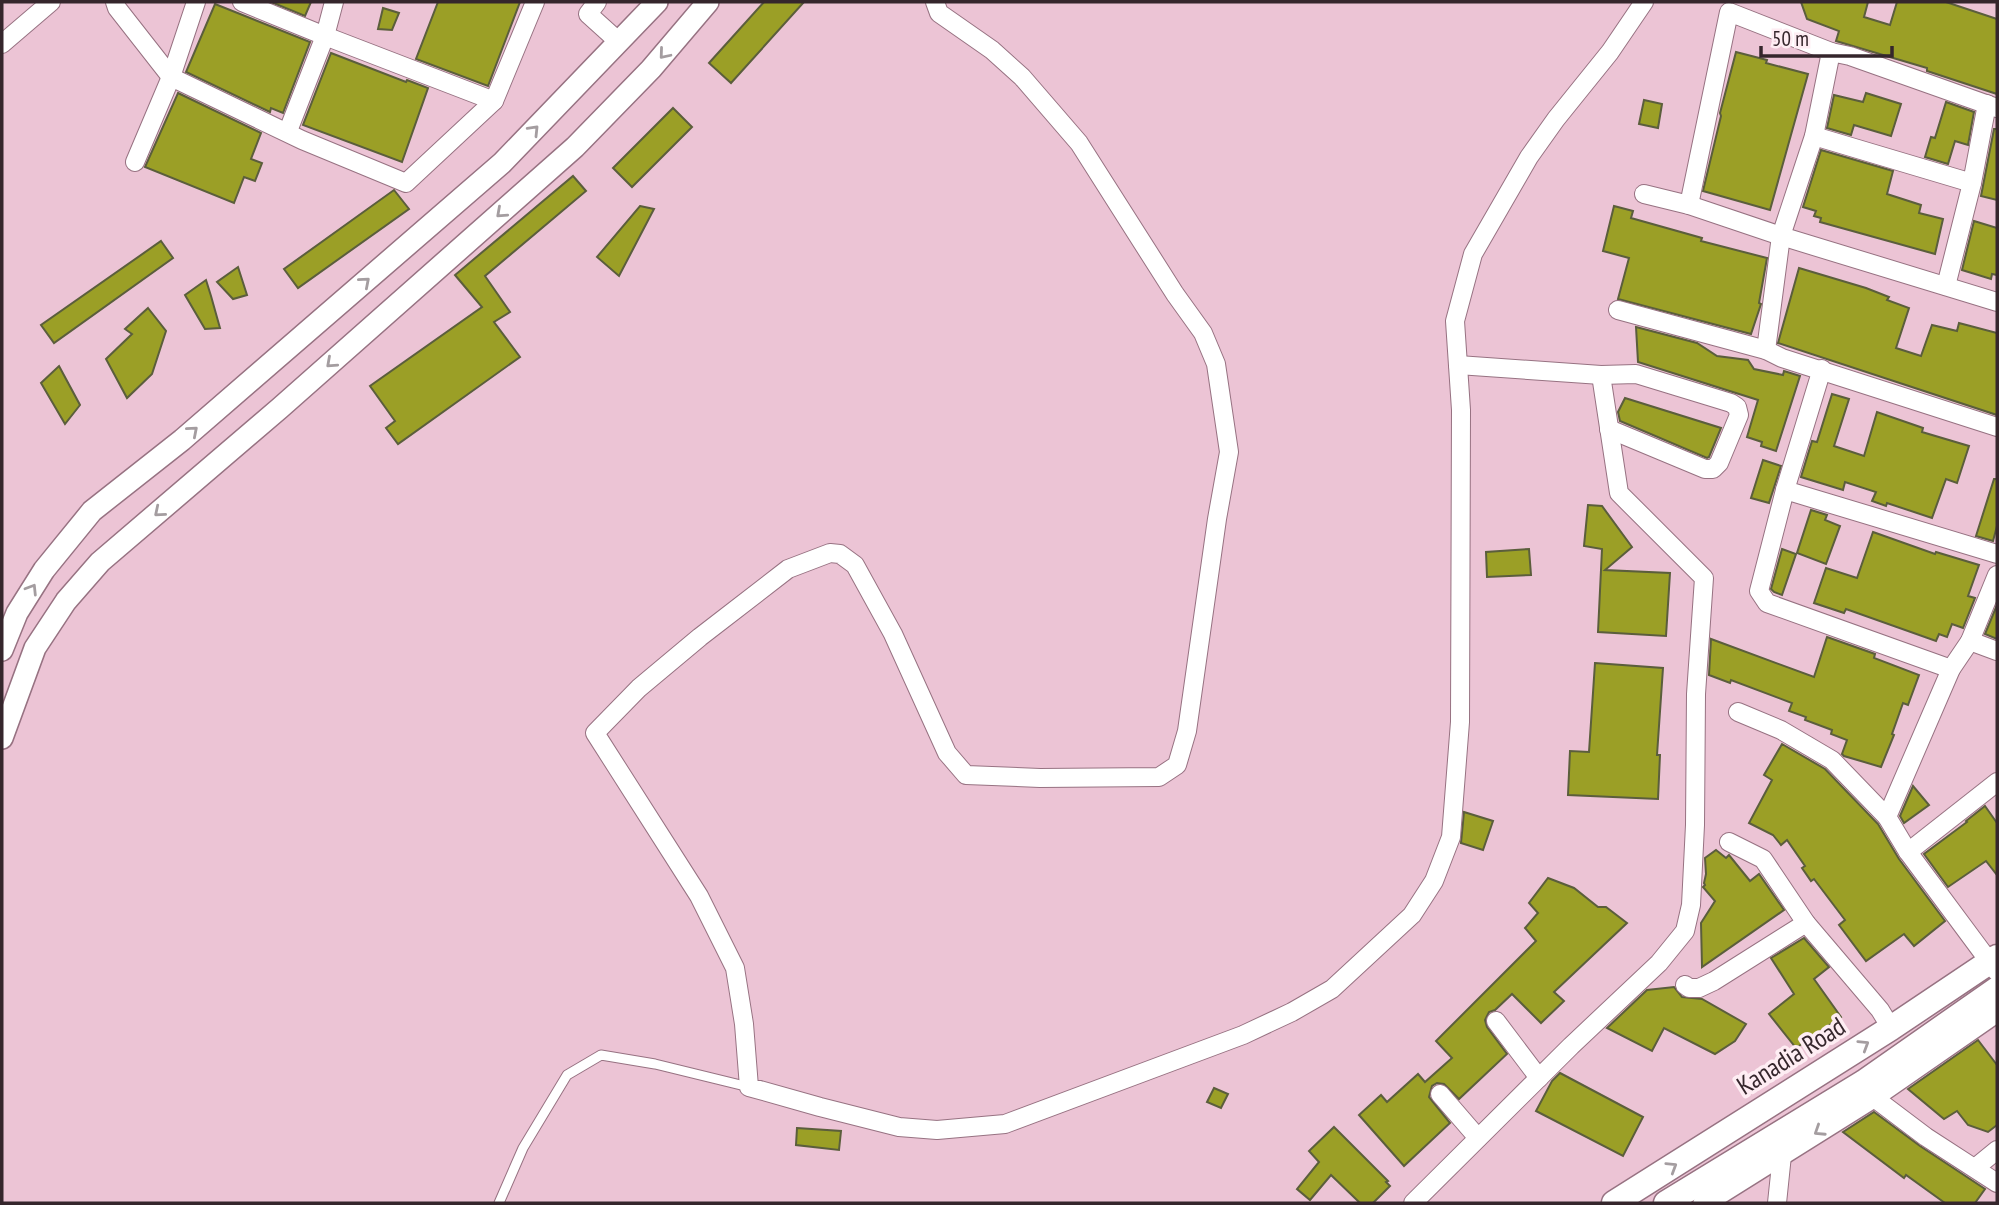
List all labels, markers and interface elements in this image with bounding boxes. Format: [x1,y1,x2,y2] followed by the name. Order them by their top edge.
[1761,14,1892,58] scale bar
[1772,25,1809,52] text: 50 m
[660,45,672,58] one-way arrow
[525,126,538,139] one-way arrow
[496,204,509,217] one-way arrow
[356,278,369,290] one-way arrow
[326,355,339,368] one-way arrow
[184,427,197,439] one-way arrow
[154,504,167,516] one-way arrow
[23,584,36,597] one-way arrow
[1730,1009,1851,1102] street label: Kanadia Road
[1856,1041,1869,1053] one-way arrow
[1814,1123,1827,1136] one-way arrow
[1664,1162,1677,1175] one-way arrow

